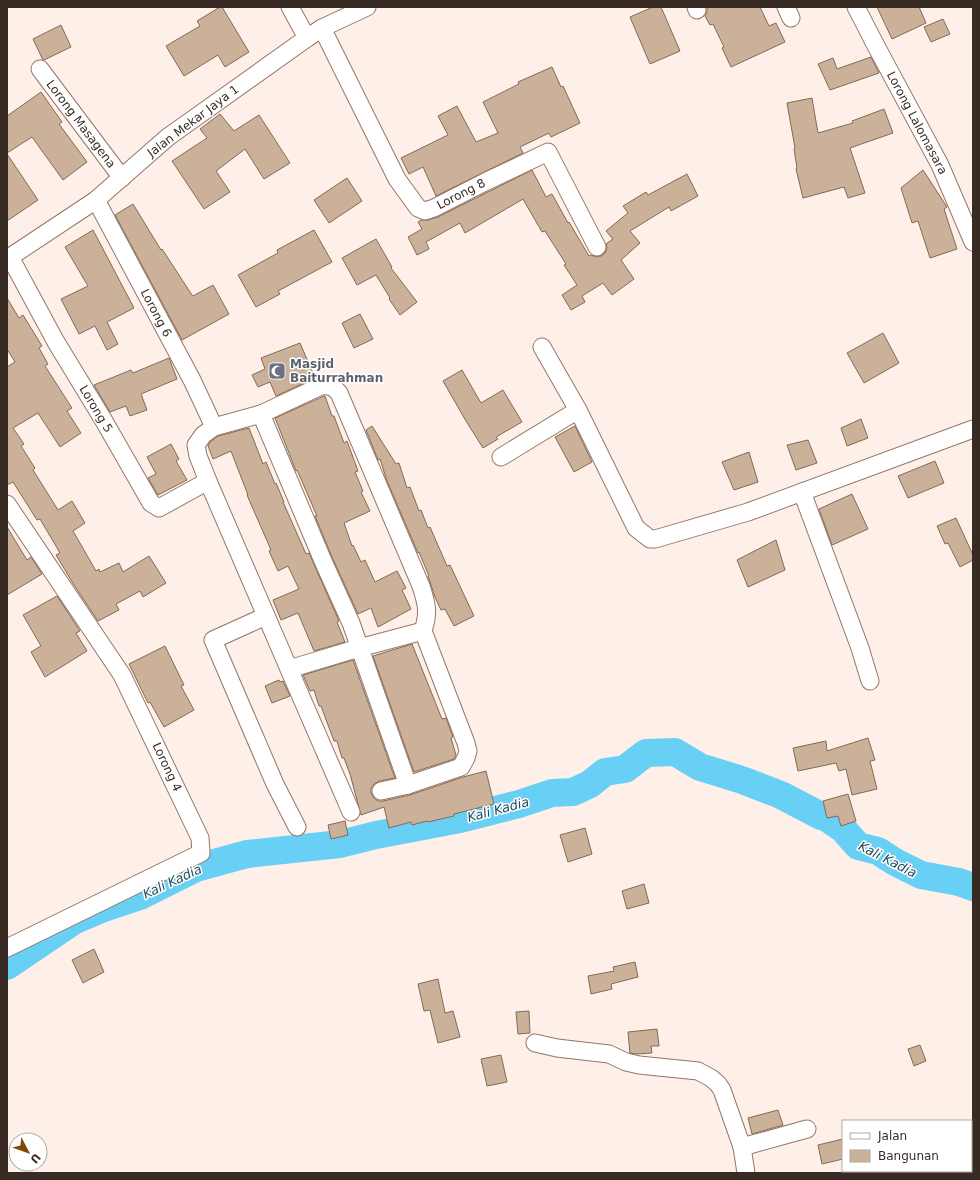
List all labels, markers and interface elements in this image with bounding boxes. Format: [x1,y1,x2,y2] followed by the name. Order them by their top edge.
[884,69,950,177] street label: Lorong Lalomasara
[43,77,119,171] street label: Lorong Masagena
[144,82,241,160] street label: Jalan Mekar Jaya 1
[434,176,488,212] street label: Lorong 8
[137,287,175,339] street label: Lorong 6
[290,357,383,385] place label: Masjid Baiturrahman
[267,361,287,381] mosque icon: Masjid Baiturrahman
[76,383,116,435] street label: Lorong 5
[150,740,184,794] street label: Lorong 4
[466,794,531,825] water label: Kali Kadia
[856,838,919,880] water label: Kali Kadia
[140,861,204,902] water label: Kali Kadia
[842,1120,972,1172] legend
[877,1129,907,1143] text: Jalan
[8,1132,48,1172] north arrow
[878,1149,939,1163] text: Bangunan
[27,1151,43,1166] text: U

